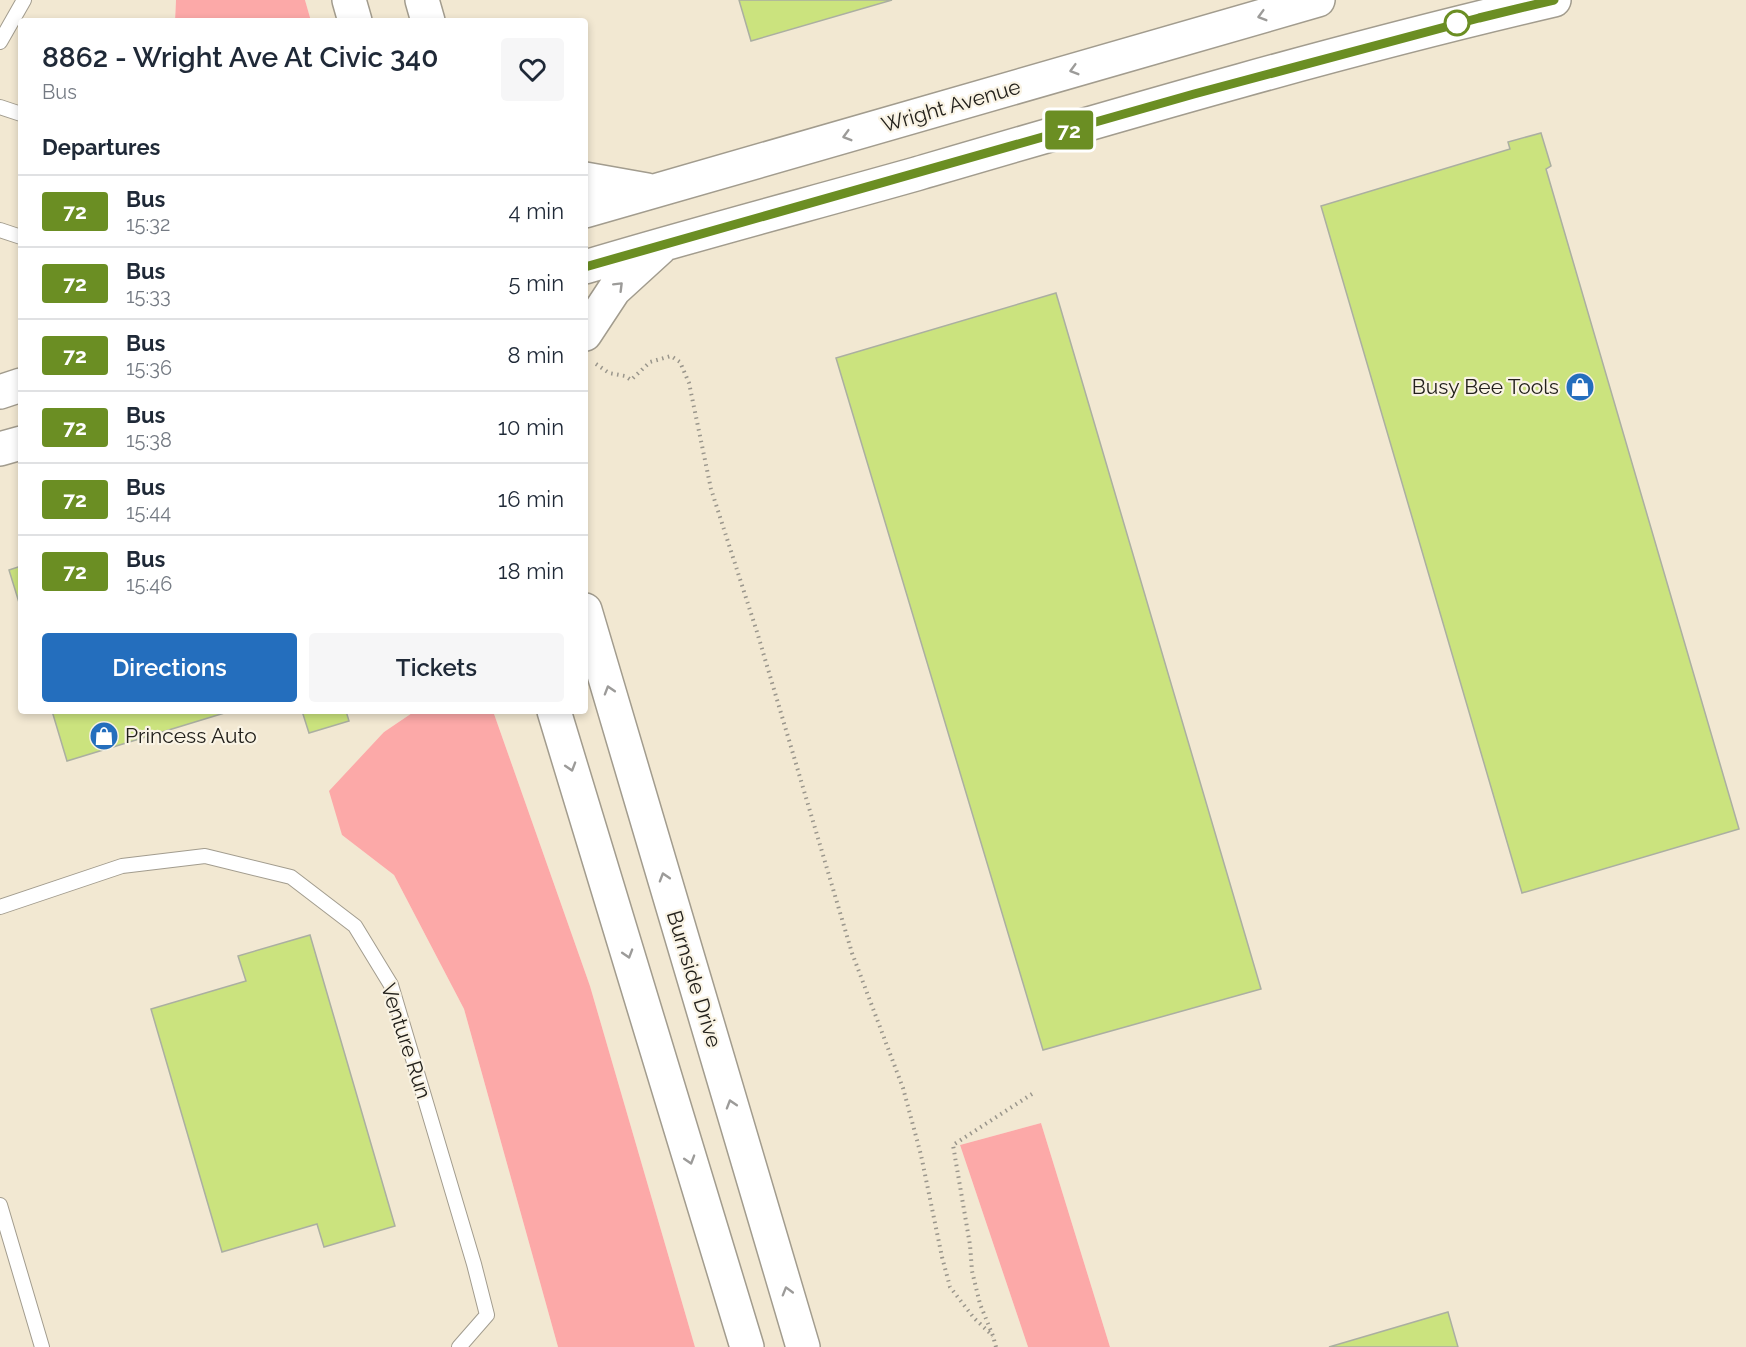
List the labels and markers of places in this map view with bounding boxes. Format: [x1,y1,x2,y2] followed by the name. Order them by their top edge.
[1444,10,1470,36] unlabelled marker
[1564,371,1596,403] shop icon: Busy Bee Tools
[1412,374,1559,399] place label: Busy Bee Tools
[88,720,120,752] shop icon: Princess Auto
[125,723,257,748] place label: Princess Auto

